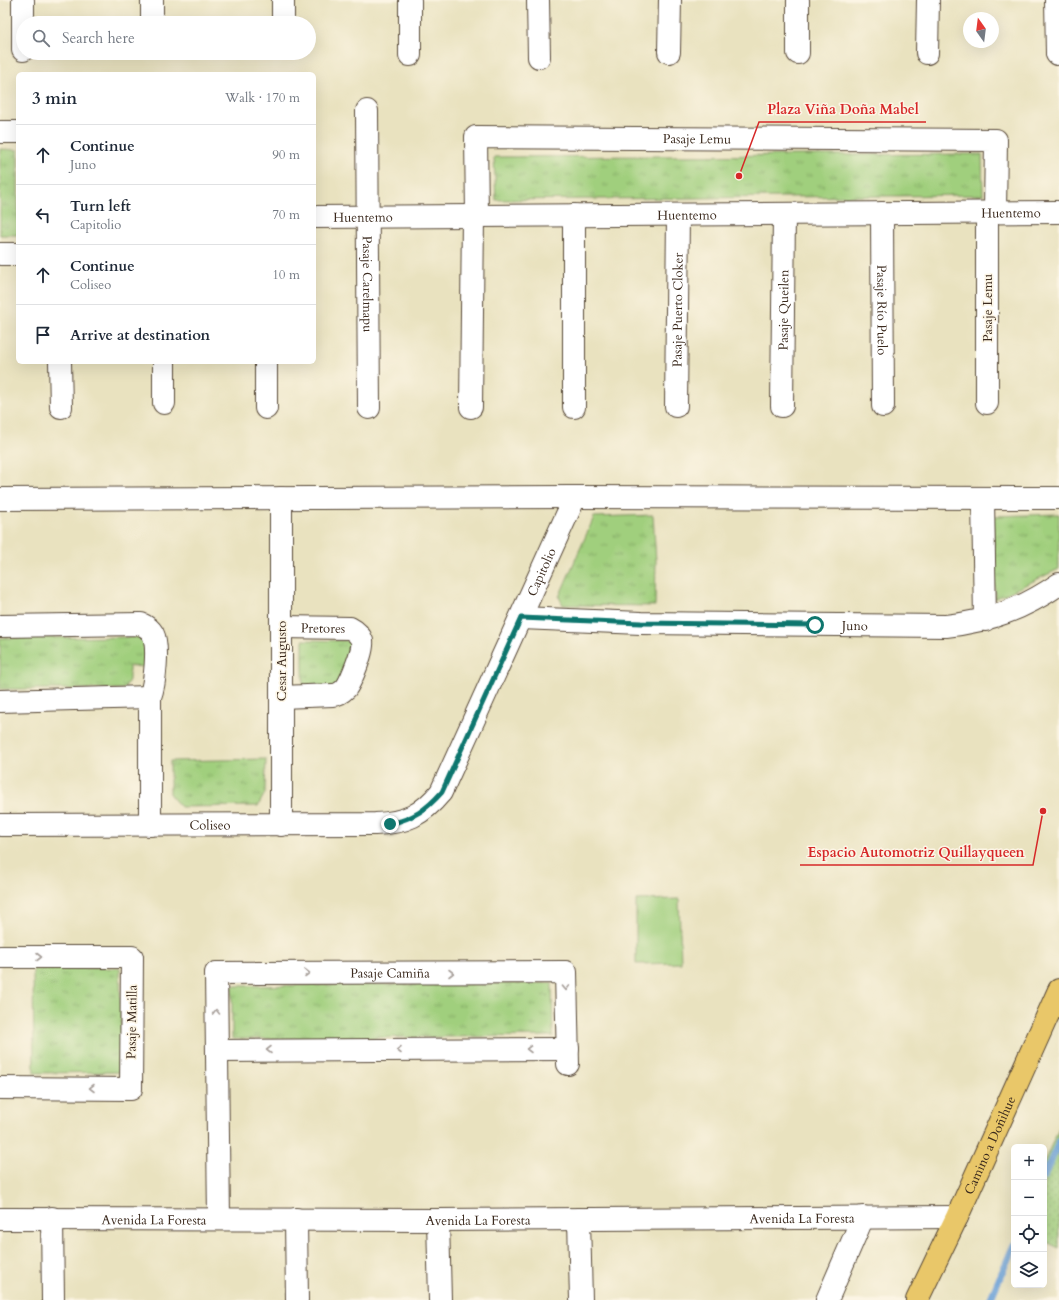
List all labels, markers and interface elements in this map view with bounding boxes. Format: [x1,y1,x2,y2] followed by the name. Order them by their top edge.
[963,12,999,48] north arrow
[16,16,316,60] search box
[30,27,52,49] icon: search
[62,28,135,48] text: Search here
[32,87,77,110] text: 3 min
[225,89,300,107] text: Walk · 170 m
[759,96,926,122] callout: Plaza Viña Doña Mabel
[767,100,919,119] text: Plaza Viña Doña Mabel
[663,130,731,148] street label: Pasaje Lemu
[70,136,135,156] text: Continue
[32,144,54,166] icon: ahead
[272,146,300,164] text: 90 m
[70,156,96,174] text: Juno
[70,196,131,216] text: Turn left
[32,204,54,226] icon: left
[981,204,1041,223] street label: Huentemo
[272,206,300,224] text: 70 m
[657,206,717,225] street label: Huentemo
[333,208,393,227] street label: Huentemo
[70,216,121,234] text: Capitolio
[358,236,376,332] street label: Pasaje Carelmapu
[668,252,688,367] street label: Pasaje Puerto Cloker
[70,256,135,276] text: Continue
[32,264,54,286] icon: ahead
[872,265,891,355] street label: Pasaje Río Puelo
[272,266,300,284] text: 10 m
[775,269,793,351] street label: Pasaje Queilen
[979,274,997,342] street label: Pasaje Lemu
[70,276,111,294] text: Coliseo
[32,324,54,346] icon: arrive
[70,325,210,345] text: Arrive at destination
[523,545,561,599] street label: Capitolio
[806,616,824,634] route start
[840,617,868,635] street label: Juno
[301,619,345,638] street label: Pretores
[273,621,291,701] street label: Cesar Augusto
[381,815,399,833] route end
[189,816,231,834] street label: Coliseo
[800,839,1033,865] callout: Espacio Automotriz Quillayqueen
[808,843,1024,862] text: Espacio Automotriz Quillayqueen
[36,953,42,961] one-way arrow
[350,964,430,983] street label: Pasaje Camiña
[304,969,310,977] one-way arrow
[448,969,454,977] one-way arrow
[122,984,142,1059] street label: Pasaje Matilla
[562,985,570,991] one-way arrow
[212,1009,220,1015] one-way arrow
[526,1045,532,1053] one-way arrow
[266,1046,272,1054] one-way arrow
[396,1046,402,1054] one-way arrow
[89,1084,95,1092] one-way arrow
[960,1093,1020,1198] street label: Camino a Doñihue
[1011,1144,1047,1288] map controls
[1011,1144,1047,1180] button: +
[1011,1180,1047,1216] button: −
[749,1210,855,1228] street label: Avenida La Foresta
[101,1211,207,1229] street label: Avenida La Foresta
[425,1211,531,1230] street label: Avenida La Foresta
[1011,1216,1047,1252] button: locate
[1011,1252,1047,1288] button: layers

